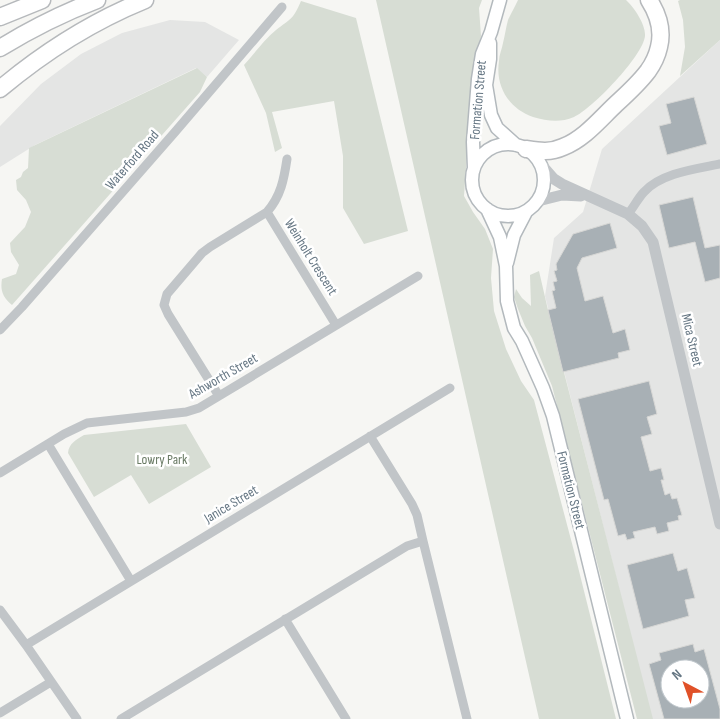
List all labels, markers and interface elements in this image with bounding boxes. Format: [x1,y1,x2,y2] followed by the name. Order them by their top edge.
[466,60,490,140] street label: Formation Street
[102,127,162,193] street label: Waterford Road
[281,216,341,298] street label: Weinholt Crescent
[678,312,706,368] street label: Mica Street
[185,349,261,403] street label: Ashworth Street
[553,449,589,531] street label: Formation Street
[137,451,188,468] park label: Lowry Park
[200,481,261,527] street label: Janice Street
[660,659,710,709] north arrow
[668,666,685,683] text: N

